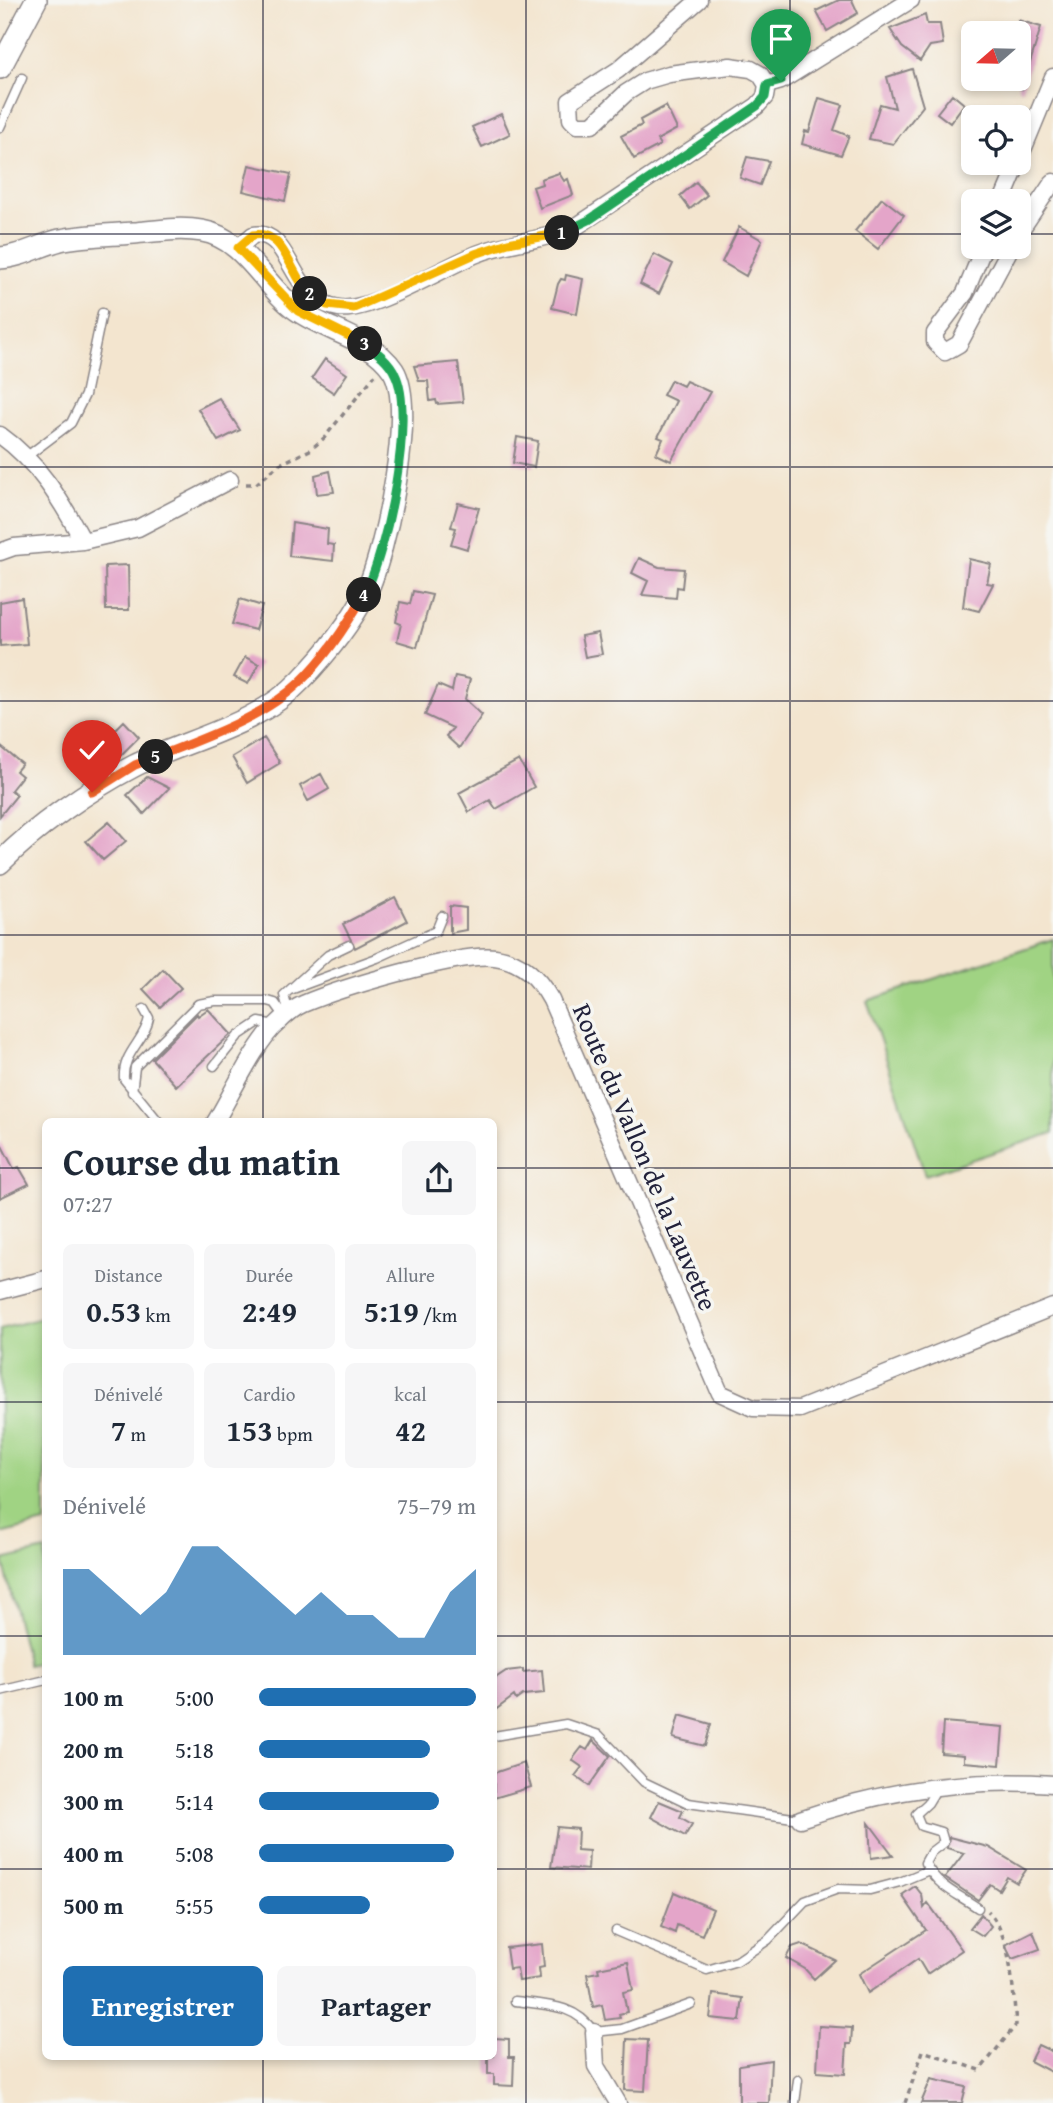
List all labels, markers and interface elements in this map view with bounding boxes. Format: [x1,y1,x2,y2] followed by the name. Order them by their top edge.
[751,9,811,81] pin
[762,20,800,58] icon: arrive
[961,21,1031,91] north arrow
[961,21,1031,259] map controls
[961,105,1031,175] button: locate
[961,189,1031,259] button: layers
[544,216,580,250] pin: 1
[557,218,566,246] text: 1
[292,276,328,312] pin: 2
[305,279,314,307] text: 2
[348,326,382,362] pin: 3
[360,329,369,357] text: 3
[346,578,382,612] pin: 4
[359,580,368,608] text: 4
[62,720,122,792] pin
[73,731,111,769] icon: check
[138,740,174,774] pin: 5
[151,742,160,770] text: 5
[563,997,728,1316] street label: Route du Vallon de la Lauvette
[63,1133,340,1189] text: Course du matin
[402,1141,476,1215] button: share
[63,1187,113,1220] text: 07:27
[94,1261,163,1289] text: Distance
[246,1261,293,1289] text: Durée
[386,1261,435,1289] text: Allure
[86,1289,141,1333] text: 0.53
[242,1289,297,1333] text: 2:49
[364,1289,419,1333] text: 5:19
[141,1301,171,1329] text: km
[419,1301,457,1329] text: /km
[94,1380,163,1408] text: Dénivelé
[243,1380,296,1408] text: Cardio
[394,1380,427,1408] text: kcal
[111,1408,126,1452] text: 7
[226,1408,273,1452] text: 153
[395,1408,426,1452] text: 42
[126,1420,146,1448] text: m
[273,1420,313,1448] text: bpm
[63,1489,146,1522] text: Dénivelé
[397,1489,476,1522] text: 75–79 m
[63,1681,124,1714] text: 100 m
[175,1681,214,1714] text: 5:00
[63,1733,124,1766] text: 200 m
[175,1733,214,1766] text: 5:18
[63,1785,124,1818] text: 300 m
[175,1785,214,1818] text: 5:14
[63,1837,124,1870] text: 400 m
[175,1837,214,1870] text: 5:08
[63,1889,124,1922] text: 500 m
[175,1889,214,1922] text: 5:55
[63,1966,263,2046] button: Enregistrer
[277,1966,476,2046] button: Partager

